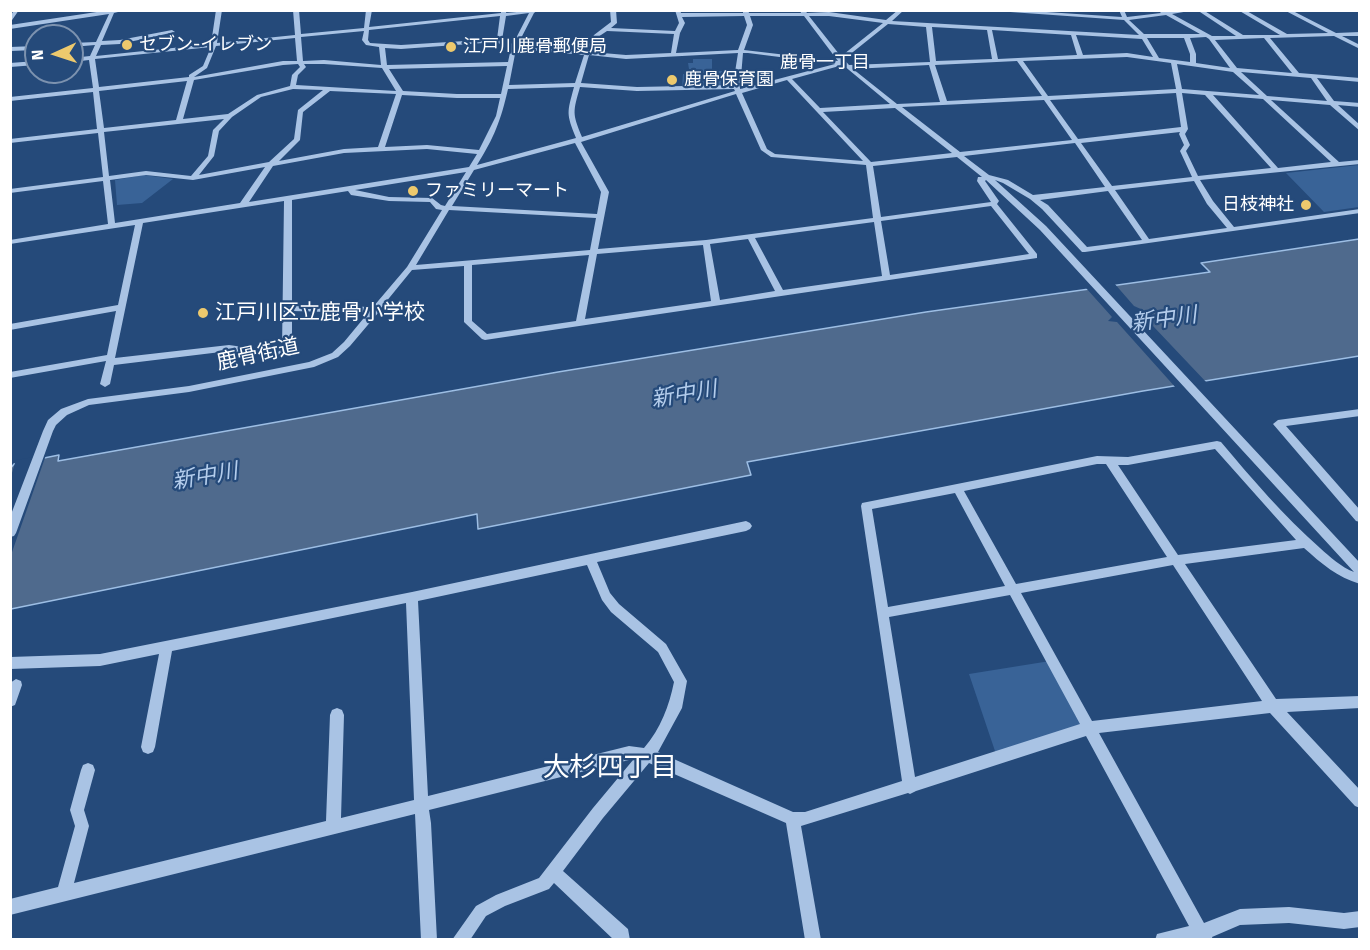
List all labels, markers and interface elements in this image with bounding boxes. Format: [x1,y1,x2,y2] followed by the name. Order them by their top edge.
[24,24,84,84] north arrow
[139,34,272,56] place label: セブン-イレブン
[463,36,607,58] place label: 江戸川鹿骨郵便局
[120,38,134,52] marker: セブン-イレブン
[444,40,458,54] marker: 江戸川鹿骨郵便局
[28,49,47,61] text: N
[780,52,870,74] district label: 鹿骨一丁目
[684,69,774,91] place label: 鹿骨保育園
[665,73,679,87] marker: 鹿骨保育園
[425,180,569,202] place label: ファミリーマート
[406,184,420,198] marker: ファミリーマート
[1222,194,1294,216] place label: 日枝神社
[1299,198,1313,212] marker: 日枝神社
[215,300,425,326] place label: 江戸川区立鹿骨小学校
[1129,302,1199,338] water label: 新中川
[196,306,210,320] marker: 江戸川区立鹿骨小学校
[214,334,302,376] street label: 鹿骨街道
[649,376,719,414] water label: 新中川
[170,458,240,496] water label: 新中川
[543,752,677,784] district label: 大杉四丁目

